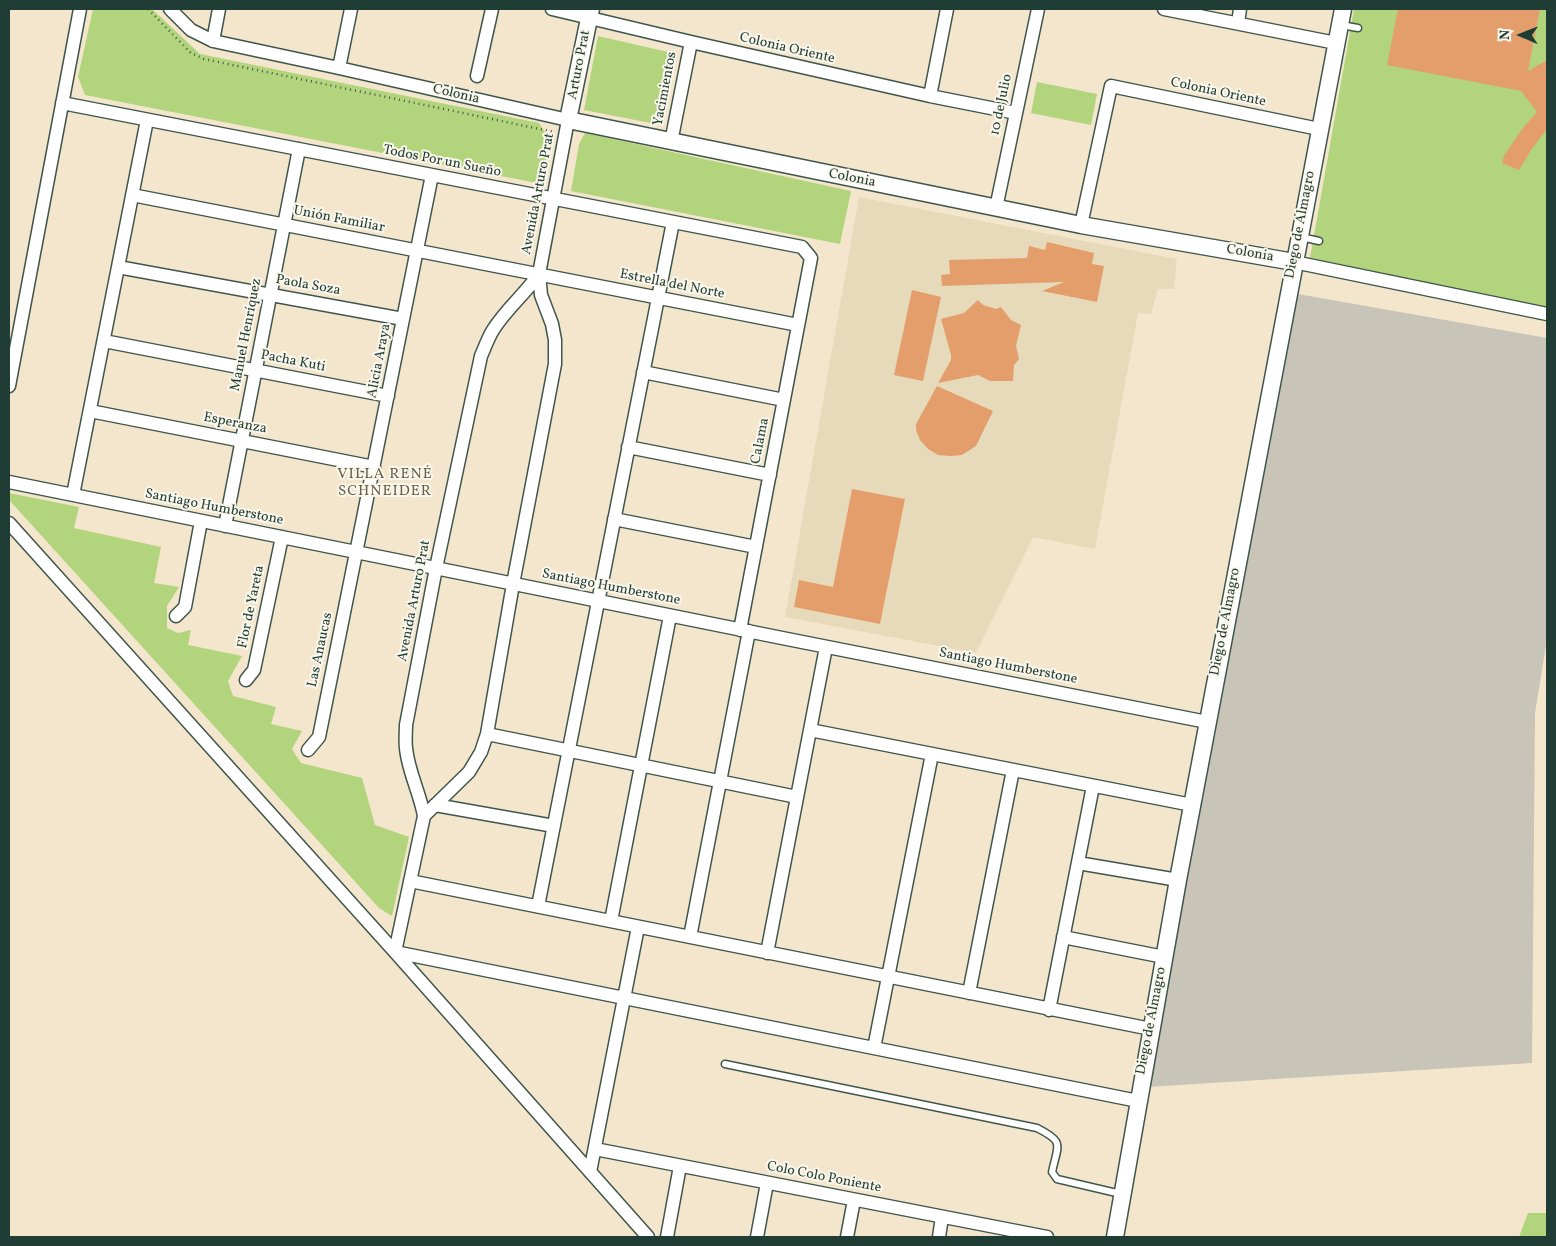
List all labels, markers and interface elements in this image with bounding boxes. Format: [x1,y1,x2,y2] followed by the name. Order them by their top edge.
[1496,10,1546,60] north arrow
[565,29,595,101] street label: Arturo Prat
[1496,29,1515,40] text: N
[738,30,836,68] street label: Colonia Oriente
[651,51,681,127] street label: Yacimientos
[987,73,1017,137] street label: 10 de Julio
[1169,75,1267,111] street label: Colonia Oriente
[431,81,481,109] street label: Colonia
[519,132,559,256] street label: Avenida Arturo Prat
[382,142,502,182] street label: Todos Por un Sueño
[827,166,877,192] street label: Colonia
[1282,170,1320,280] street label: Diego de Almagro
[292,203,386,237] street label: Unión Familiar
[1225,242,1275,266] street label: Colonia
[618,267,726,303] street label: Estrella del Norte
[274,272,342,300] street label: Paola Soza
[228,277,266,393] street label: Manuel Henríquez
[365,322,395,400] street label: Alicia Araya
[259,347,327,377] street label: Pacha Kuti
[202,410,268,438] street label: Esperanza
[748,417,774,465] street label: Calama
[336,466,434,501] district label: VILLA RENÉ SCHNEIDER
[143,486,285,530] street label: Santiago Humberstone
[395,539,435,663] street label: Avenida Arturo Prat
[235,564,269,650] street label: Flor de Yareta
[540,566,682,610] street label: Santiago Humberstone
[1207,567,1245,677] street label: Diego de Almagro
[305,611,337,689] street label: Las Anaucas
[937,645,1079,689] street label: Santiago Humberstone
[1133,966,1171,1076] street label: Diego de Almagro
[765,1159,883,1197] street label: Colo Colo Poniente

